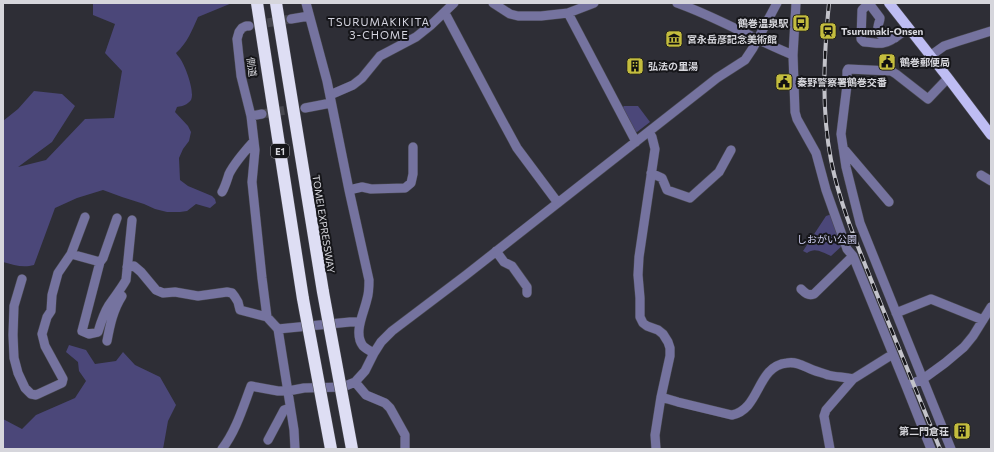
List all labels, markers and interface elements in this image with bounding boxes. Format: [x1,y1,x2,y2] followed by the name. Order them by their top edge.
[791,13,811,33] bus stop icon: 鶴巻温泉駅
[328,15,430,41] district label: TSURUMAKIKITA 3-CHOME
[737,17,789,29] place label: 鶴巻温泉駅
[818,21,838,41] station icon: Tsurumaki-Onsen
[841,25,924,37] place label: Tsurumaki-Onsen
[664,29,684,49] museum icon: 宮永岳彦記念美術館
[687,33,777,45] place label: 宮永岳彦記念美術館
[877,52,897,72] public building icon: 鶴巻郵便局
[245,55,259,78] street label: 側道
[625,56,645,76] building icon: 弘法の里湯
[899,56,950,68] place label: 鶴巻郵便局
[648,60,698,72] place label: 弘法の里湯
[774,72,794,92] public building icon: 秦野警察署鶴巻交番
[797,76,887,88] place label: 秦野警察署鶴巻交番
[271,144,289,158] road number: E1
[310,174,338,275] street label: TOMEI EXPRESSWAY
[797,233,857,245] park label: しおがい公園
[952,421,972,441] building icon: 第二門倉荘
[899,425,949,437] place label: 第二門倉荘

